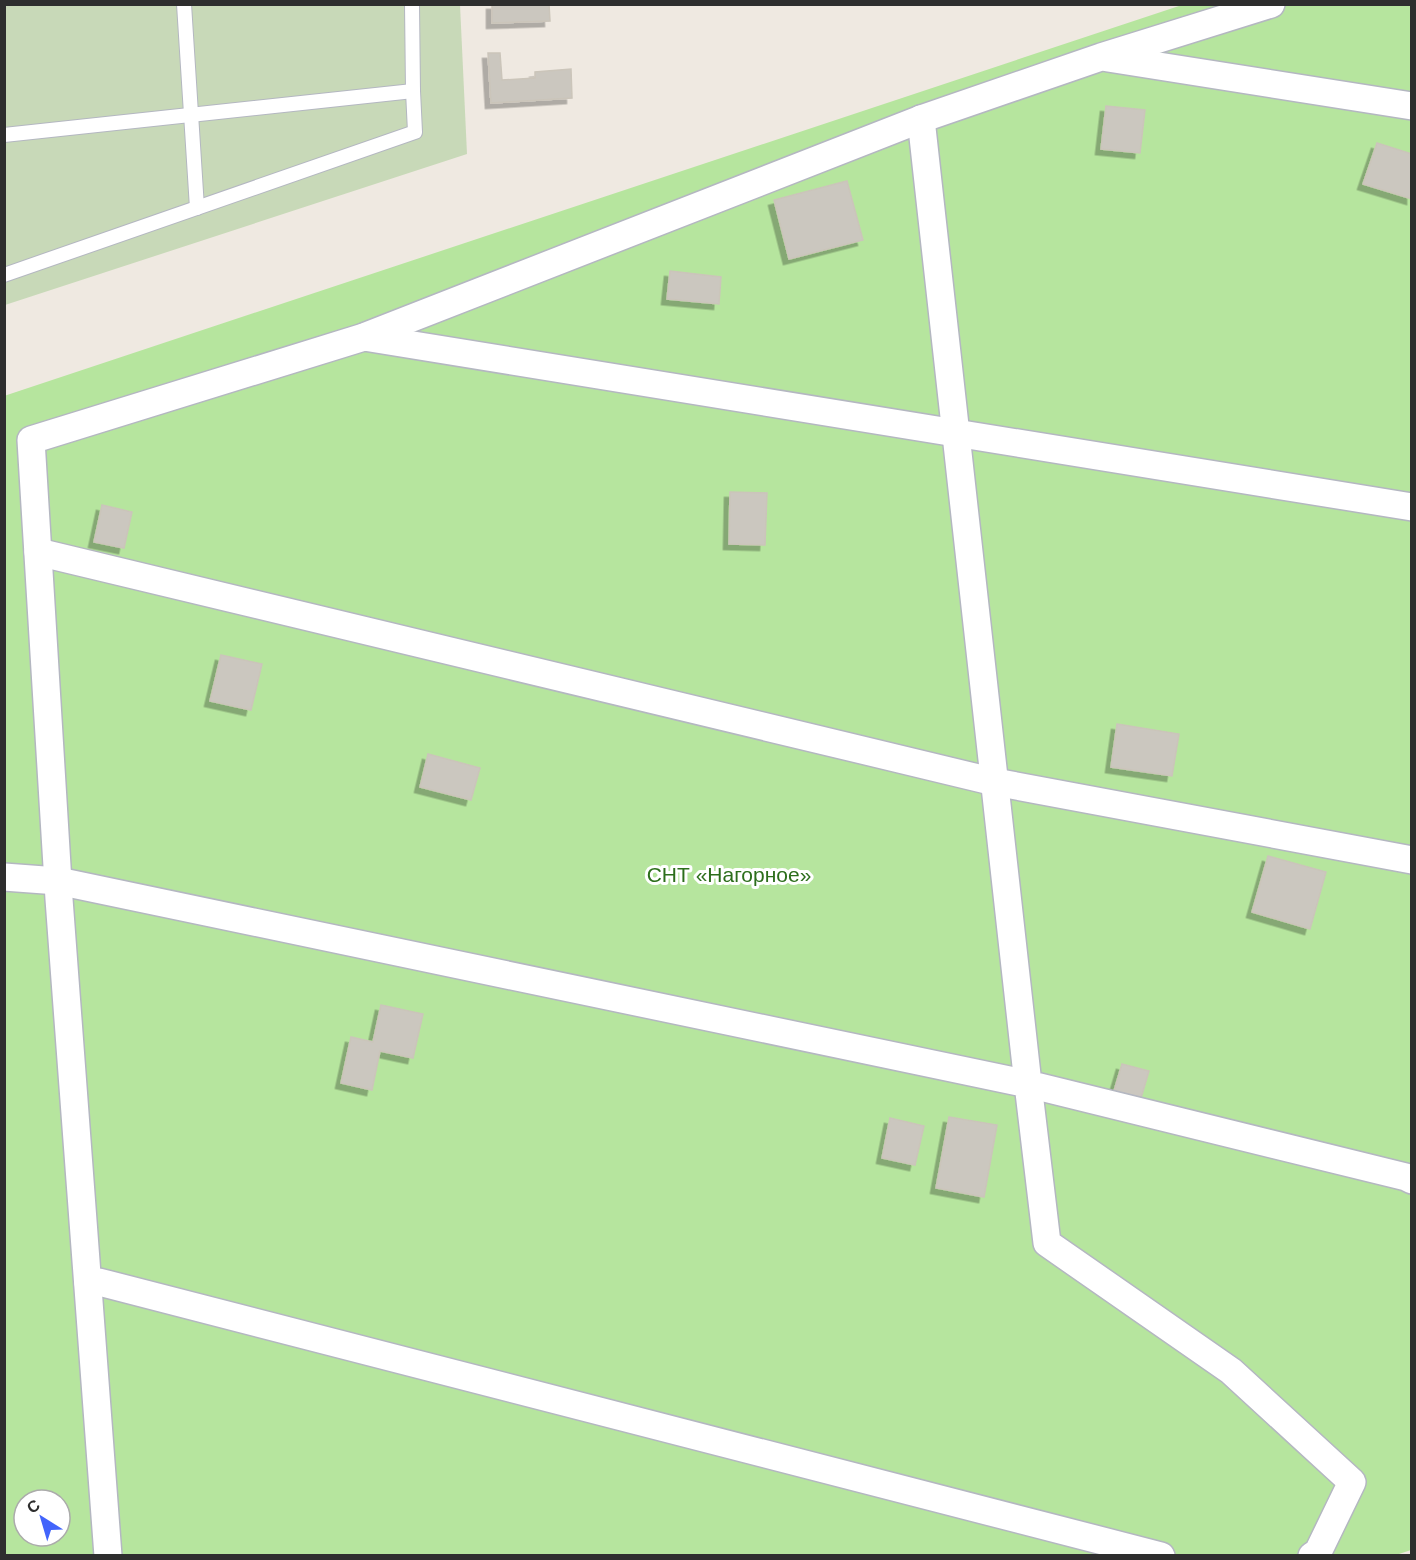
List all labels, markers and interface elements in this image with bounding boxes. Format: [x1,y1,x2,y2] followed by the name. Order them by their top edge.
[647,863,811,886] park label: СНТ «Нагорное»
[12,1488,72,1548] north arrow
[24,1496,43,1517] text: С

